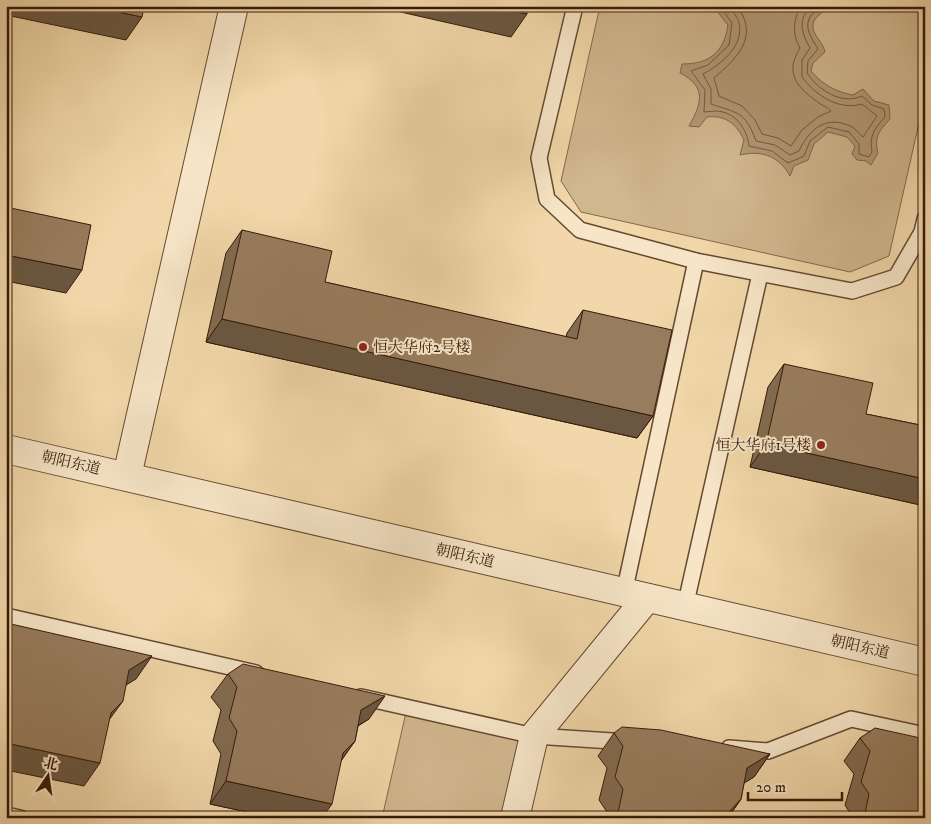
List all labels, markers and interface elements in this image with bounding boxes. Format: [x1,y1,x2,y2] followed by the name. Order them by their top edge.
[373,338,470,357] place label: 恒大华府2号楼
[357,341,369,353] marker: 恒大华府2号楼
[715,436,811,455] place label: 恒大华府1号楼
[815,439,827,451] marker: 恒大华府1号楼
[40,447,102,479] street label: 朝阳东道
[434,540,496,572] street label: 朝阳东道
[829,631,891,663] street label: 朝阳东道
[22,752,72,802] north arrow
[42,754,60,775] text: 北
[748,769,842,801] scale bar
[756,778,786,797] text: 20 m

